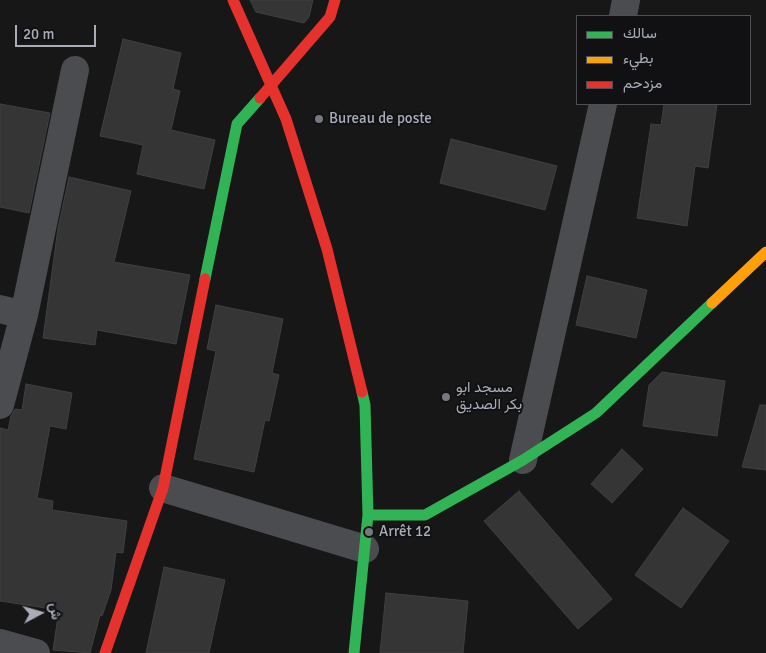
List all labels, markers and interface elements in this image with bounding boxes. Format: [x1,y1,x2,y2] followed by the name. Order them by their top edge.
[18,15,99,47] scale bar
[576,15,751,105] legend
[623,24,657,42] text: سالك
[23,25,54,43] text: 20 m
[623,49,653,67] text: بطيء
[623,74,662,92] text: مزدحم
[329,110,432,128] place label: Bureau de poste
[313,113,325,125] marker: Bureau de poste
[456,379,522,414] place label: مسجد ابو بكر الصديق
[440,391,452,403] marker: مسجد ابو بكر الصديق
[379,523,431,541] place label: Arrêt 12
[363,526,375,538] marker: Arrêt 12
[15,588,65,638] north arrow
[46,602,65,621] text: ش

